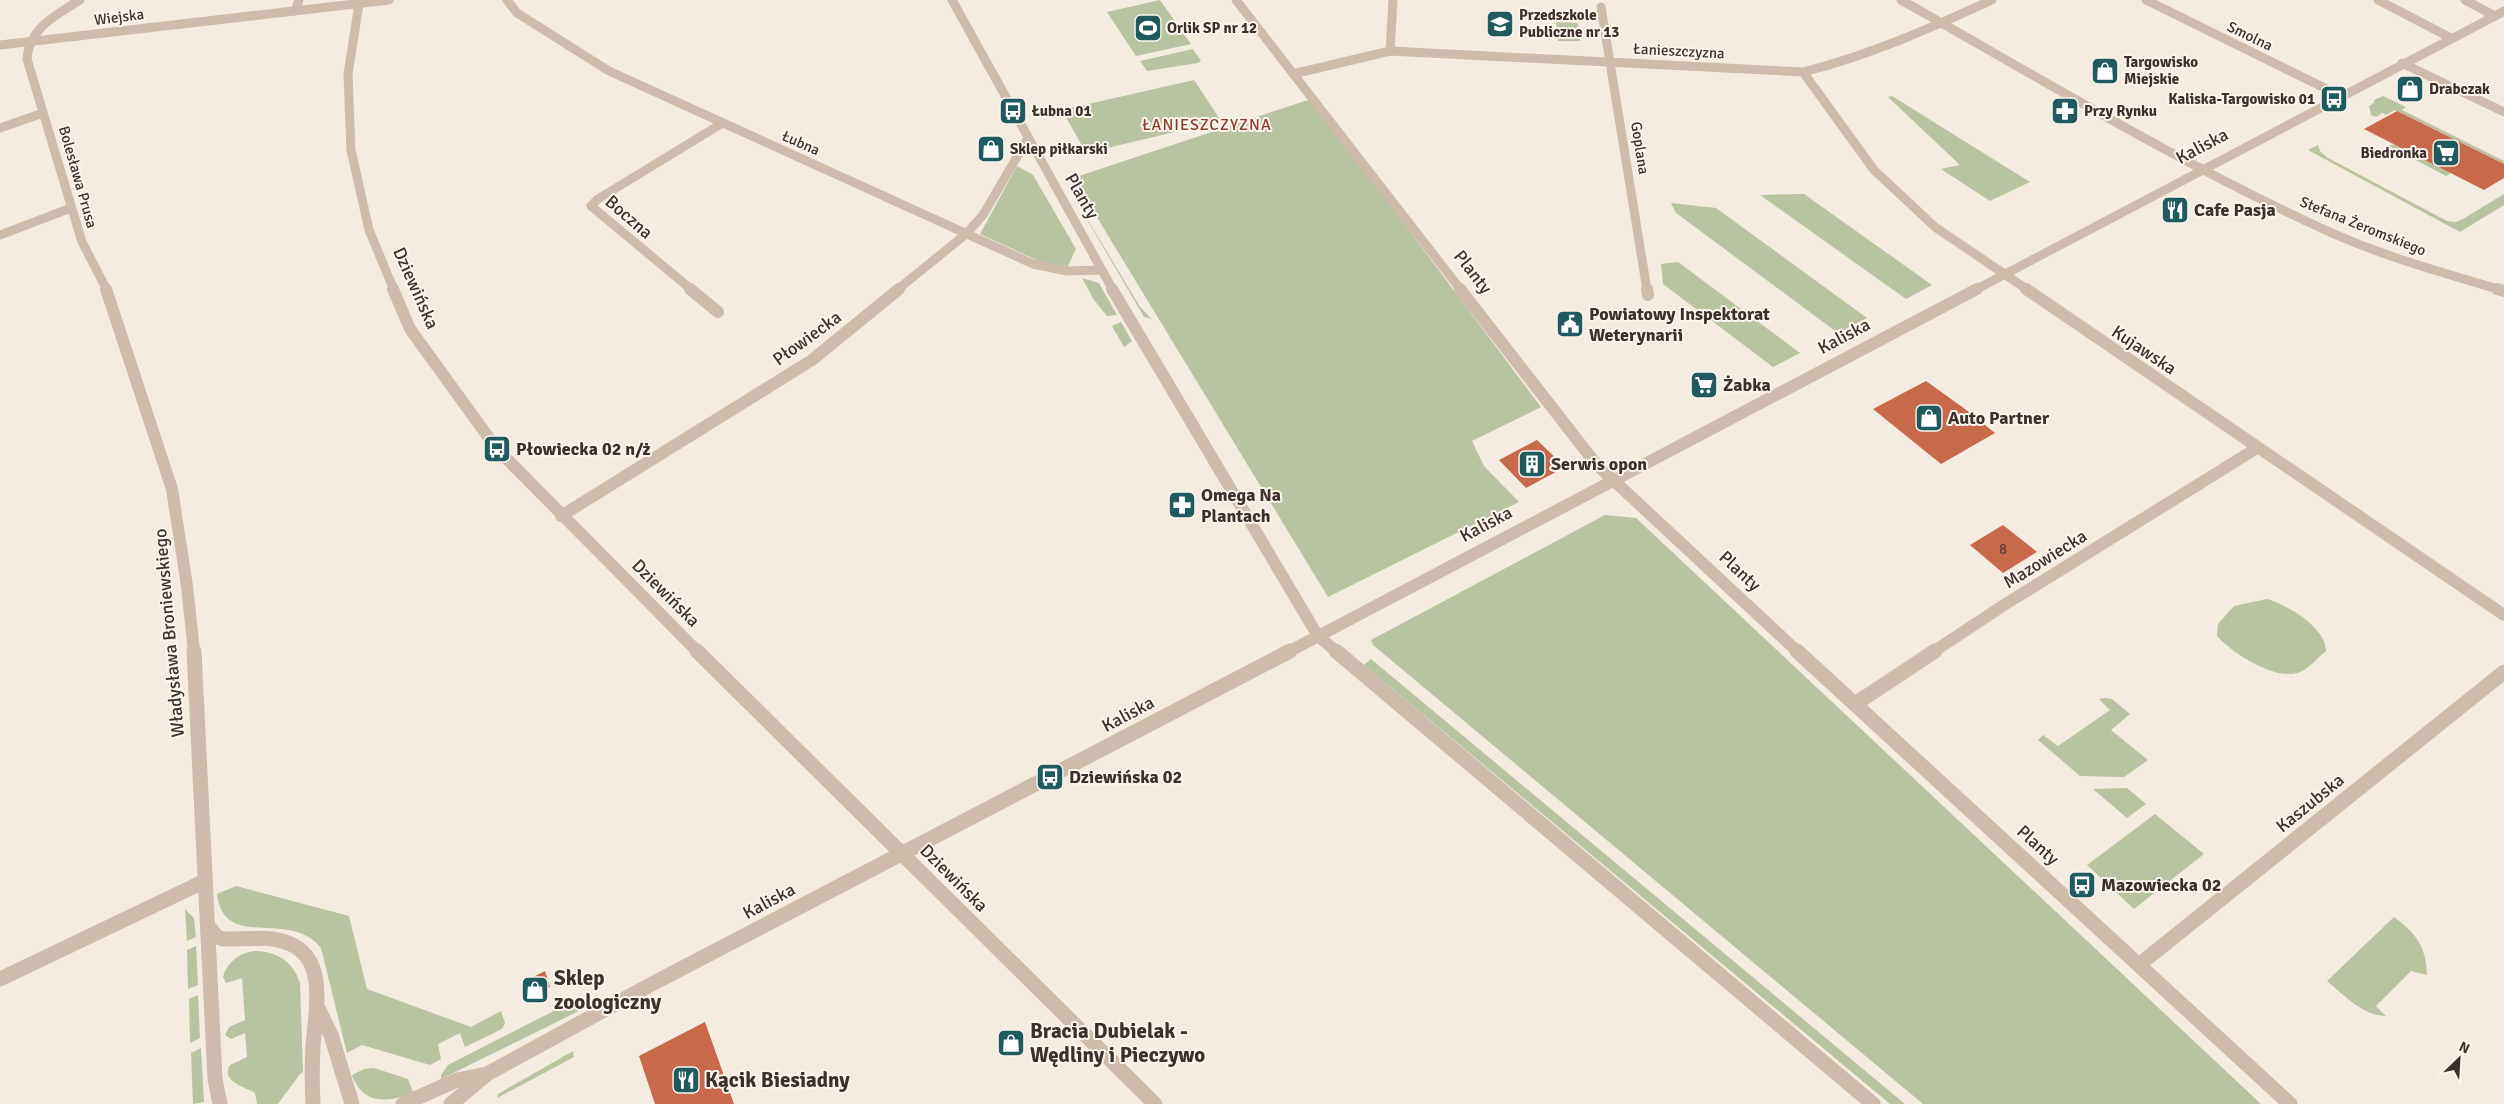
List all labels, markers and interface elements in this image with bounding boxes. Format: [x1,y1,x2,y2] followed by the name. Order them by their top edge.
[93,5,145,29] street label: Wiejska
[1519,6,1619,41] place label: Przedszkole Publiczne nr 13
[1485,9,1515,39] school or university icon: Przedszkole Publiczne nr 13
[1133,13,1163,43] sports icon: Orlik SP nr 12
[2224,17,2276,55] street label: Smolna
[1167,19,1257,37] place label: Orlik SP nr 12
[1633,40,1725,62] street label: Łanieszczyzna
[2124,53,2198,88] place label: Targowisko Miejskie
[2090,56,2120,86] shop icon: Targowisko Miejskie
[2395,74,2425,104] shop icon: Drabczak
[2429,80,2490,98] place label: Drabczak
[2319,84,2349,114] bus stop icon: Kaliska-Targowisko 01
[2168,90,2315,108] place label: Kaliska-Targowisko 01
[998,96,1028,126] bus stop icon: Łubna 01
[2050,96,2080,126] pharmacy icon: Przy Rynku
[1031,102,1092,120] place label: Łubna 01
[2084,102,2157,120] place label: Przy Rynku
[1142,115,1272,135] district label: ŁANIESZCZYZNA
[1627,120,1653,176] street label: Goplana
[2172,123,2232,169] street label: Kaliska
[55,124,101,230] street label: Bolesława Prusa
[779,127,823,159] street label: Łubna
[976,134,1006,164] shop icon: Sklep piłkarski
[2431,138,2461,168] supermarket icon: Biedronka
[1010,140,1108,158] place label: Sklep piłkarski
[2360,144,2427,162] place label: Biedronka
[1060,169,1104,223] street label: Planty
[601,190,657,244] street label: Boczna
[2297,192,2429,260] street label: Stefana Żeromskiego
[2160,195,2190,225] restaurant icon: Cafe Pasja
[2194,199,2276,221] place label: Cafe Pasja
[388,244,444,332] street label: Dziewińska
[1449,246,1497,299] street label: Planty
[1589,303,1770,346] place label: Powiatowy Inspektorat Weterynarii
[769,306,845,370] street label: Płowiecka
[1555,309,1585,339] public building icon: Powiatowy Inspektorat Weterynarii
[1814,313,1874,359] street label: Kaliska
[2108,320,2180,380] street label: Kujawska
[1689,370,1719,400] supermarket icon: Żabka
[1723,374,1771,396] place label: Żabka
[1914,403,1944,433] shop icon: Auto Partner
[1948,407,2050,429] place label: Auto Partner
[482,434,512,464] bus stop icon: Płowiecka 02 n/ż
[516,438,650,460] place label: Płowiecka 02 n/ż
[1517,449,1547,479] building icon: Serwis opon
[1551,453,1647,475] place label: Serwis opon
[1201,484,1281,527] place label: Omega Na Plantach
[1167,490,1197,520] pharmacy icon: Omega Na Plantach
[1456,501,1516,547] street label: Kaliska
[1999,525,2091,593] street label: Mazowiecka
[149,528,189,738] street label: Władysława Broniewskiego
[1999,540,2007,558] house number: 8
[1714,546,1766,596] street label: Planty
[627,554,705,632] street label: Dziewińska
[1098,691,1158,737] street label: Kaliska
[1035,762,1065,792] bus stop icon: Dziewińska 02
[1069,766,1182,788] place label: Dziewińska 02
[2272,769,2348,837] street label: Kaszubska
[2012,820,2064,870] street label: Planty
[915,839,993,917] street label: Dziewińska
[2067,870,2097,900] bus stop icon: Mazowiecka 02
[2101,874,2221,896] place label: Mazowiecka 02
[739,878,799,924] street label: Kaliska
[554,965,662,1015] place label: Sklep zoologiczny
[520,975,550,1005] shop icon: Sklep zoologiczny
[1030,1018,1205,1068] place label: Bracia Dubielak - Wędliny i Pieczywo
[996,1028,1026,1058] shop icon: Bracia Dubielak - Wędliny i Pieczywo
[2434,1034,2484,1084] north arrow
[2456,1038,2472,1057] text: N
[671,1065,701,1095] restaurant icon: Kącik Biesiadny
[705,1067,850,1093] place label: Kącik Biesiadny

